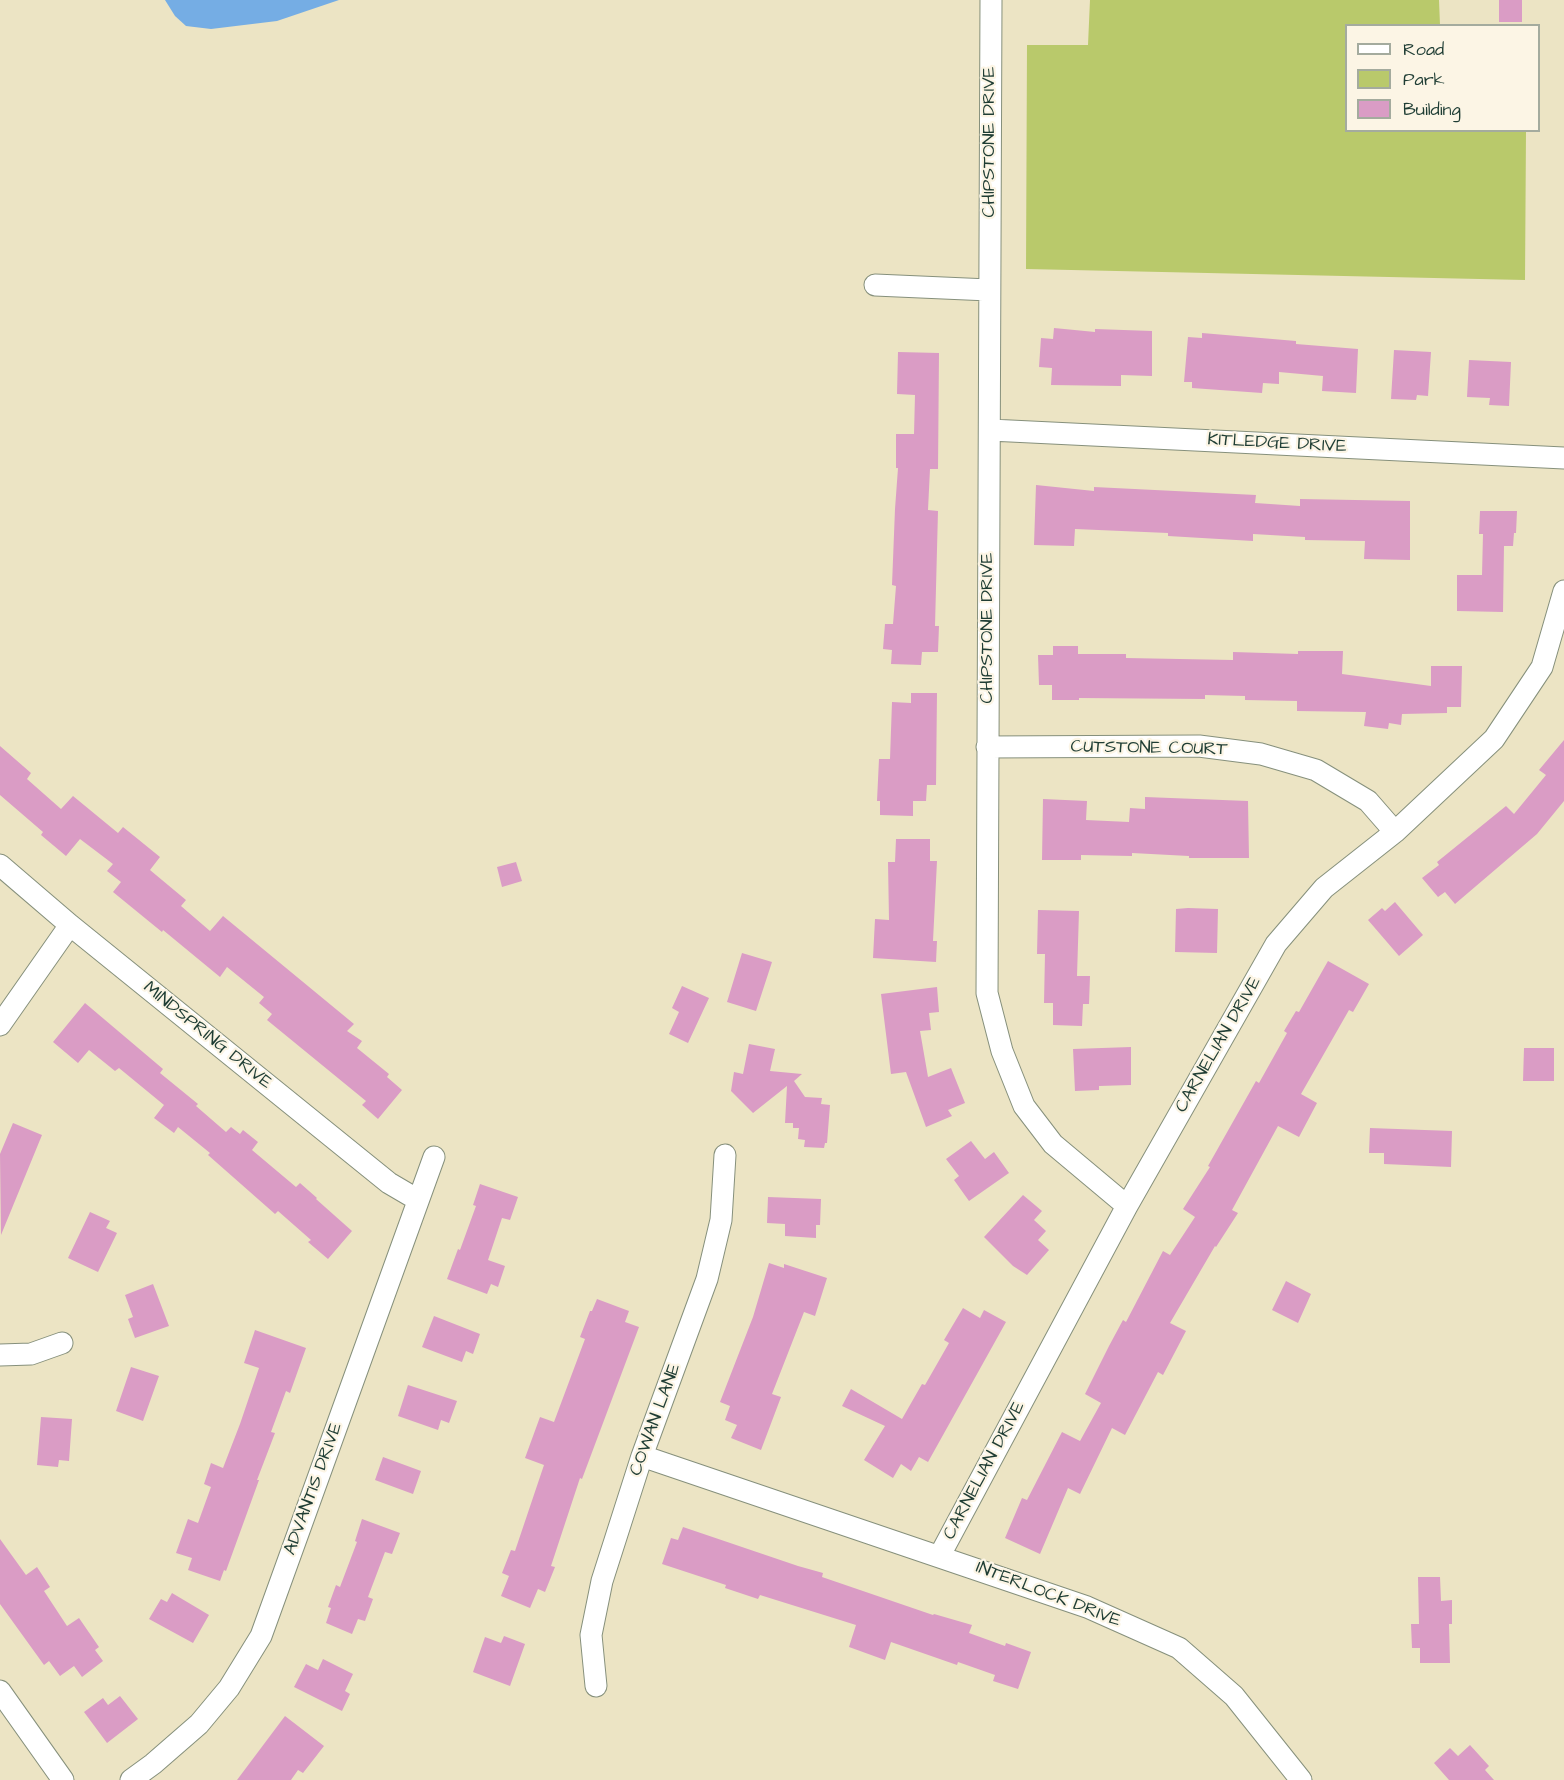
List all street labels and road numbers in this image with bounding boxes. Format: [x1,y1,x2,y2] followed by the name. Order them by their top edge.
[979,67,1001,217] street label: CHIPSTONE DRIVE
[1207,430,1347,458] street label: KITLEDGE DRIVE
[977,553,999,703] street label: CHIPSTONE DRIVE
[1070,737,1228,761] street label: CUTSTONE COURT
[1171,973,1267,1117] street label: CARNELIAN DRIVE
[138,977,276,1095] street label: MINDSPRING DRIVE
[626,1361,686,1479] street label: COWAN LANE
[939,1398,1031,1544] street label: CARNELIAN DRIVE
[280,1420,348,1558] street label: ADVANTIS DRIVE
[973,1557,1123,1633] street label: INTERLOCK DRIVE

